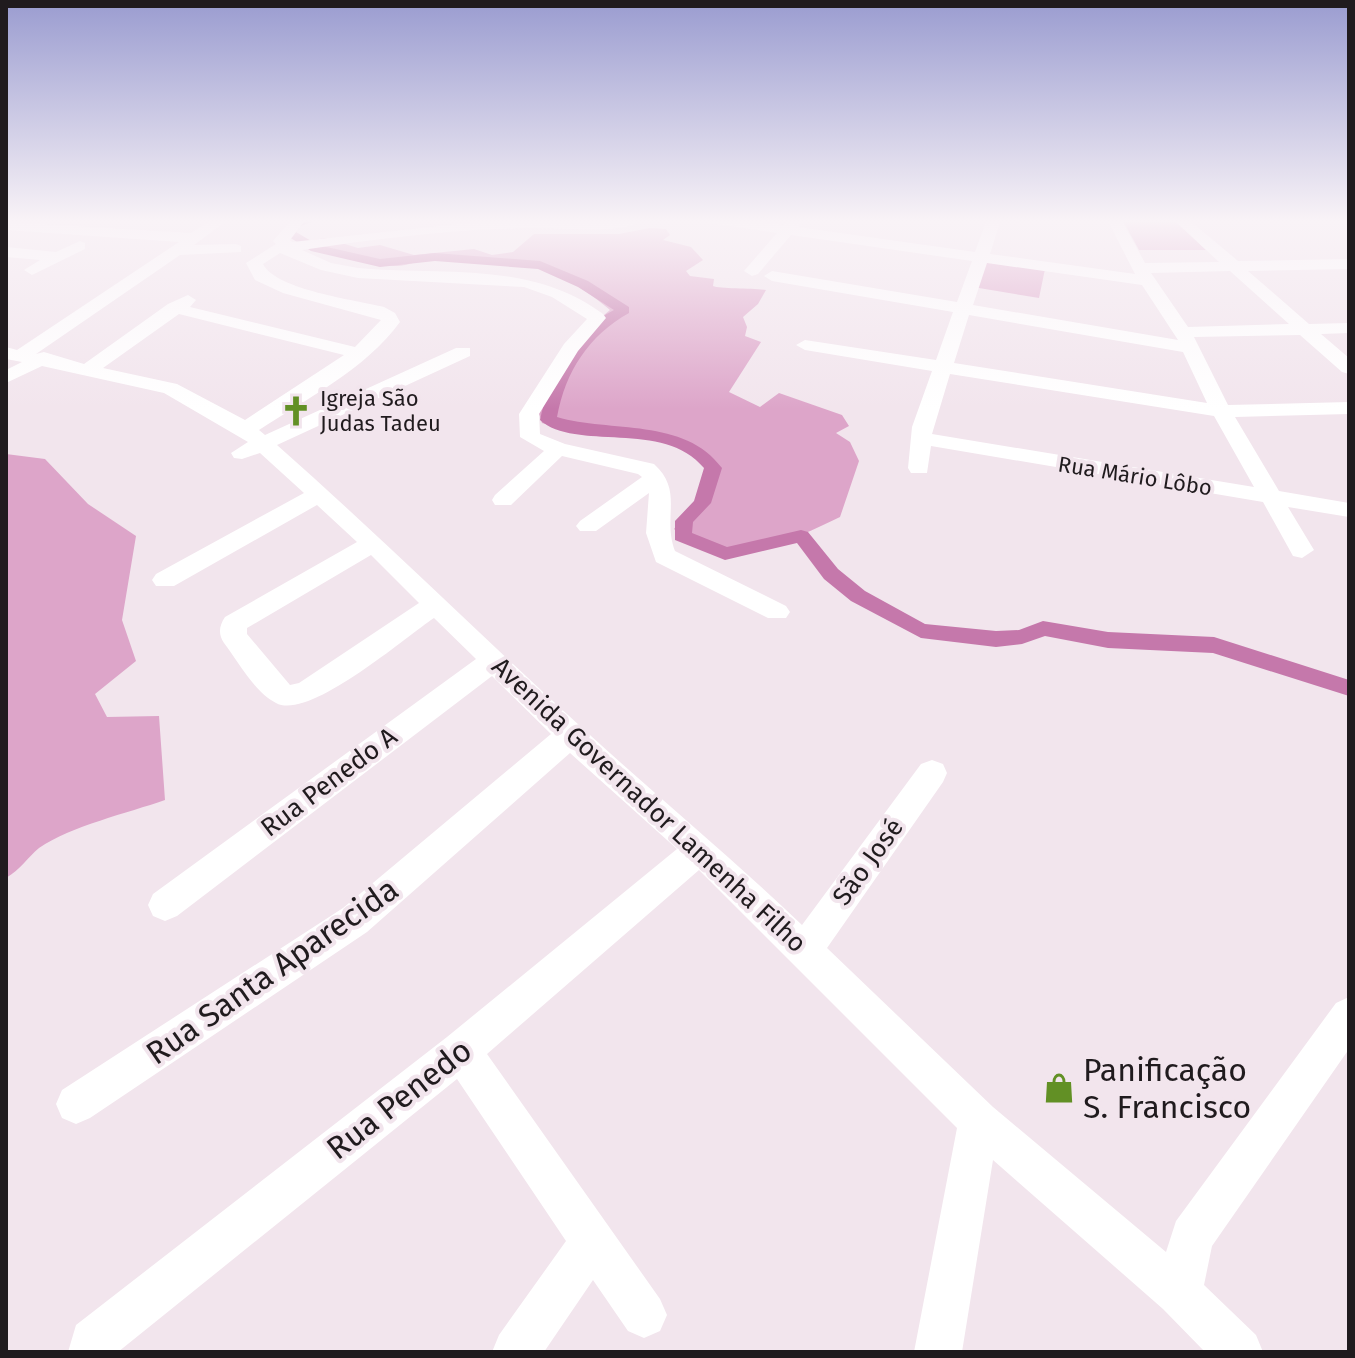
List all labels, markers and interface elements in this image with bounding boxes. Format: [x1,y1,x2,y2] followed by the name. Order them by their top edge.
[320,385,441,437] place label: Igreja São Judas Tadeu
[279,394,313,428] church icon: Igreja São Judas Tadeu
[1056,450,1214,502] street label: Rua Mário Lôbo
[485,651,813,959] street label: Avenida Governador Lamenha Filho
[255,721,403,843] street label: Rua Penedo A
[826,813,910,911] street label: São José
[139,870,405,1072] street label: Rua Santa Aparecida
[319,1031,479,1167] street label: Rua Penedo
[1083,1051,1251,1126] place label: Panificação S. Francisco
[1042,1071,1076,1105] shop icon: Panificação S. Francisco

